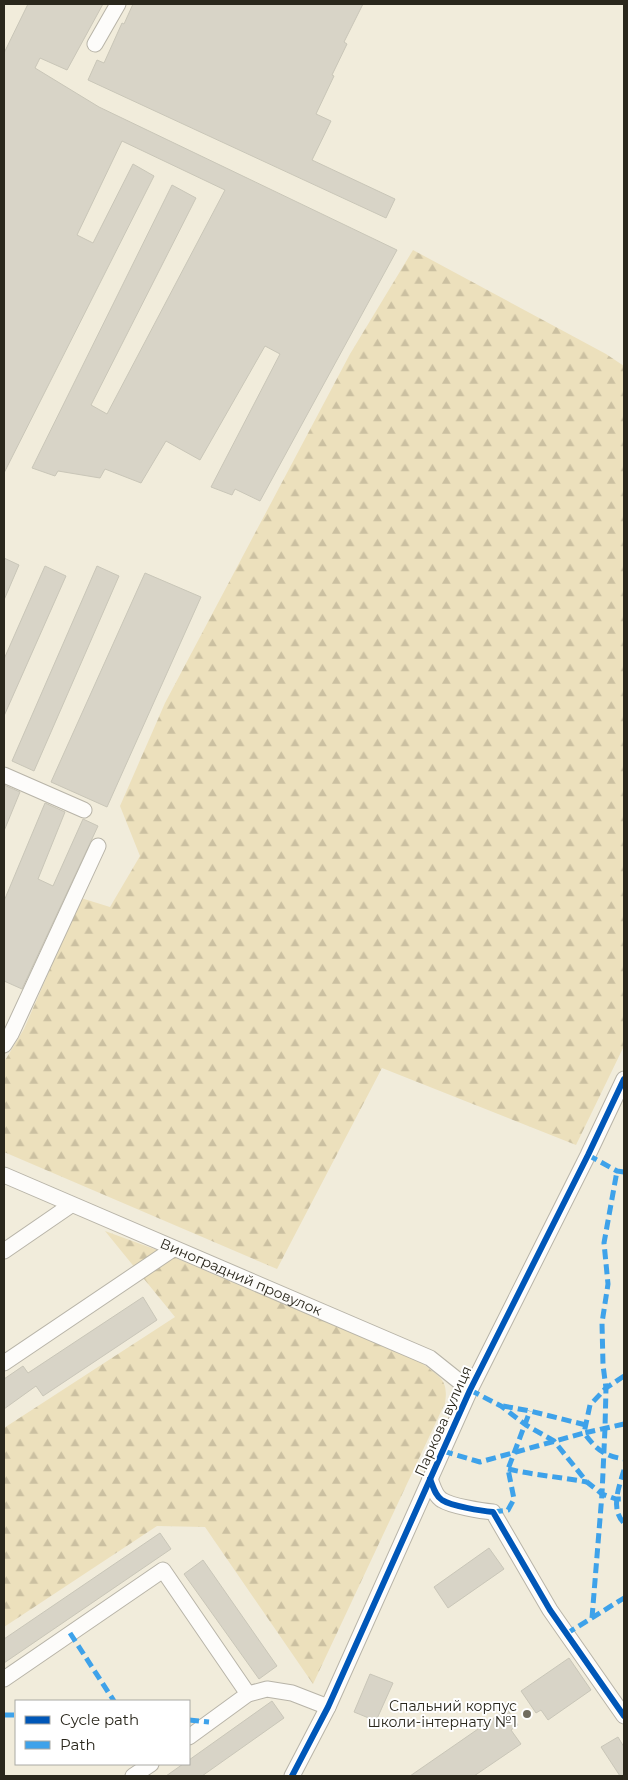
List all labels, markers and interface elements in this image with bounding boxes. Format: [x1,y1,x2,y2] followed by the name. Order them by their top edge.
[157,1234,325,1319] street label: Виноградний провулок
[411,1363,475,1479] street label: Паркова вулиця
[368,1697,517,1731] place label: Спальний корпус школи-інтернату №1
[15,1700,190,1765] legend
[521,1708,533,1720] marker: Спальний корпус школи-інтернату №1
[60,1710,139,1729] text: Cycle path
[60,1735,96,1754] text: Path

